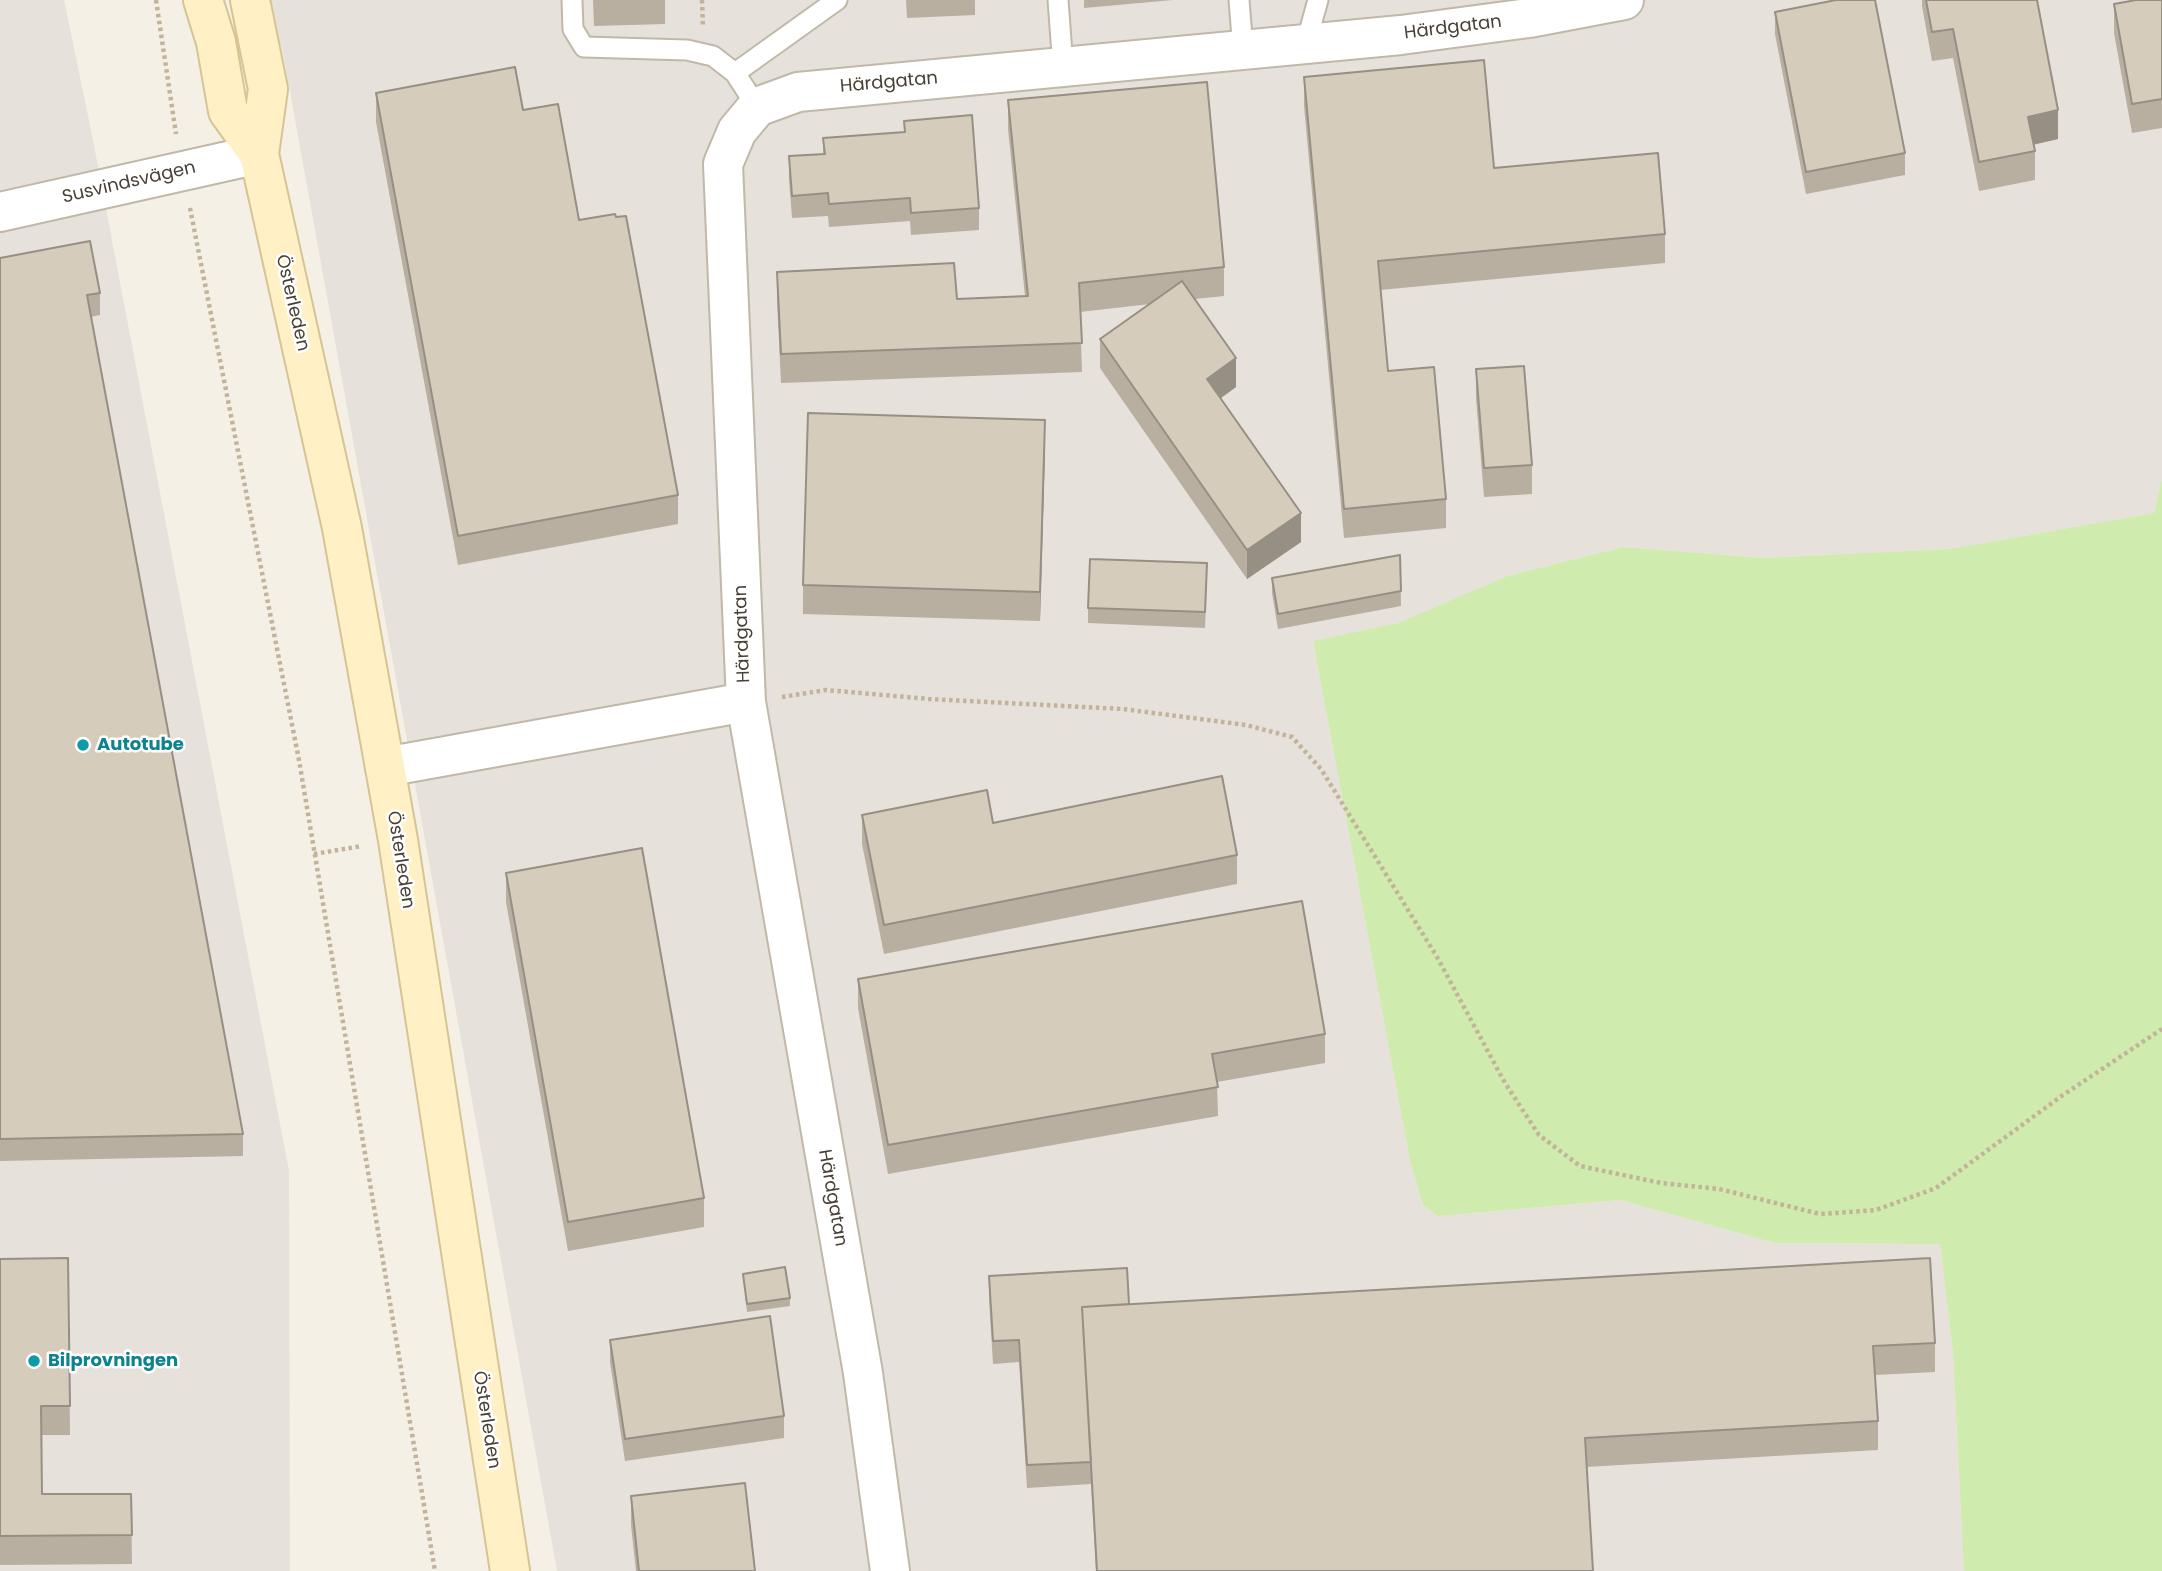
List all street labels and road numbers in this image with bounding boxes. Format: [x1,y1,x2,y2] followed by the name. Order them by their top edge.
[1403,11,1503,45] street label: Härdgatan
[839,68,939,98] street label: Härdgatan
[60,157,198,209] street label: Susvindsvägen
[270,253,314,353] street label: Österleden
[730,585,756,683] street label: Härdgatan
[382,810,418,910] street label: Österleden
[813,1148,851,1248] street label: Härdgatan
[468,1370,504,1470] street label: Österleden

